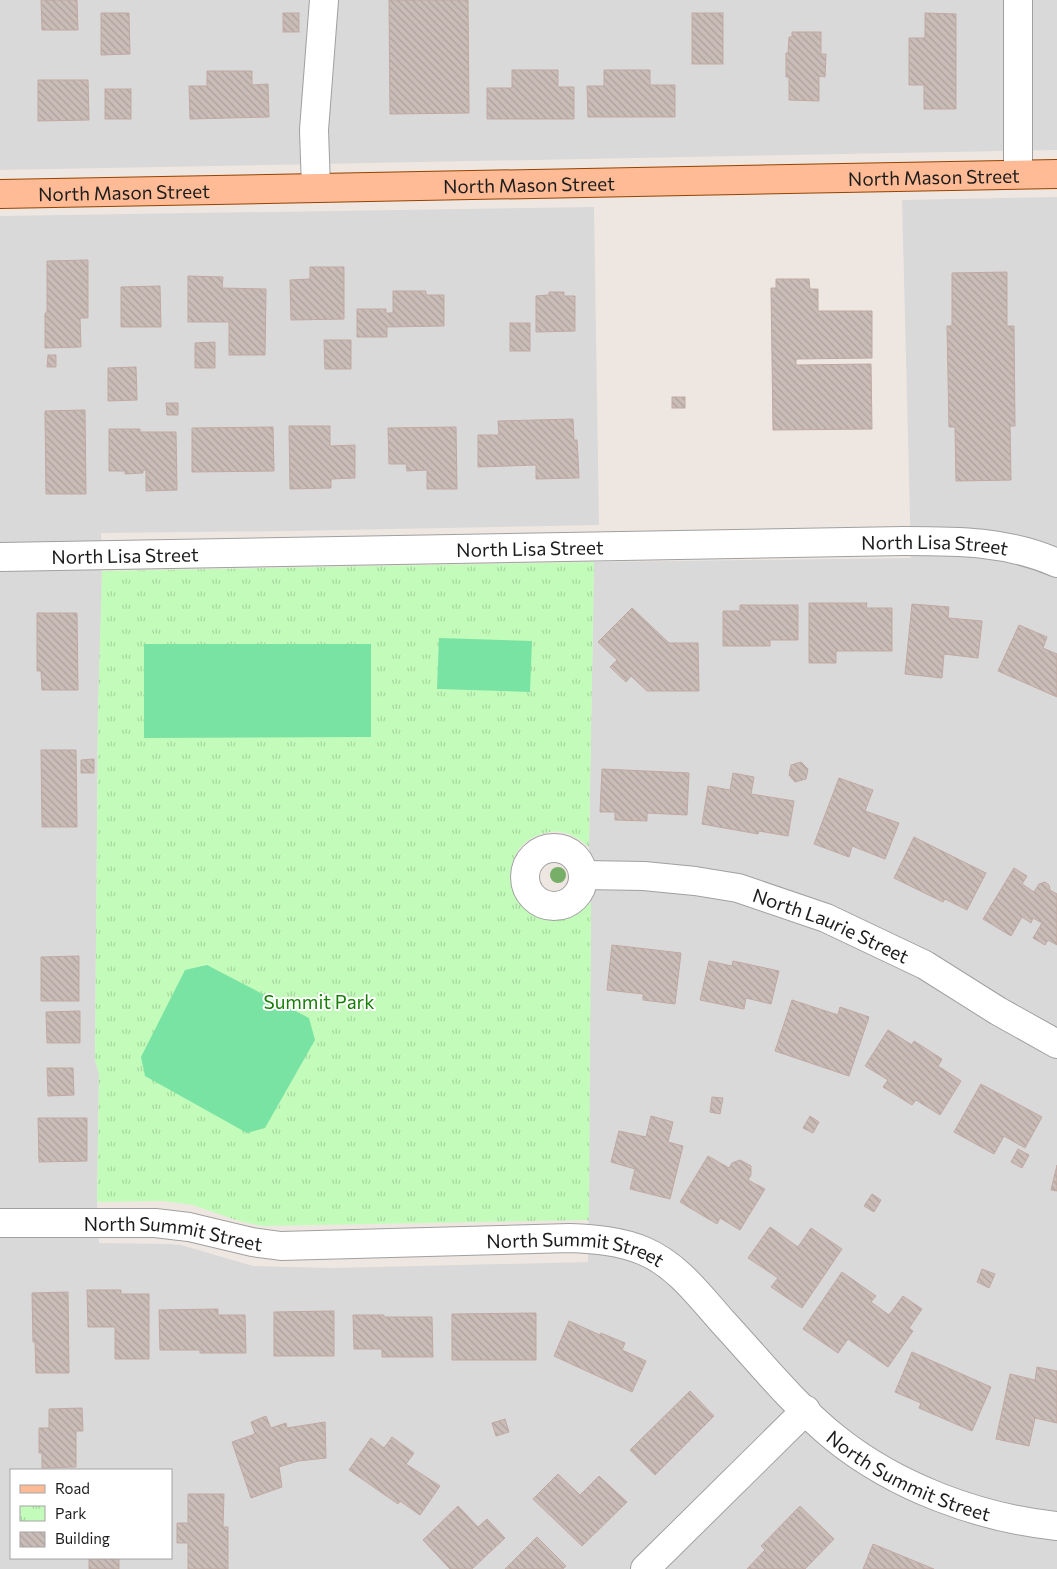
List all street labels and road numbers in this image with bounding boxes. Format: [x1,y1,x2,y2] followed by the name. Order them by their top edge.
[848,163,1020,189] street label: North Mason Street
[443,171,615,197] street label: North Mason Street
[38,179,210,205] street label: North Mason Street
[861,529,1010,559] street label: North Lisa Street
[456,535,604,560] street label: North Lisa Street
[51,542,199,568] street label: North Lisa Street
[750,883,913,967] street label: North Laurie Street
[84,1211,264,1255] street label: North Summit Street
[486,1226,669,1271] street label: North Summit Street
[822,1425,993,1525] street label: North Summit Street

